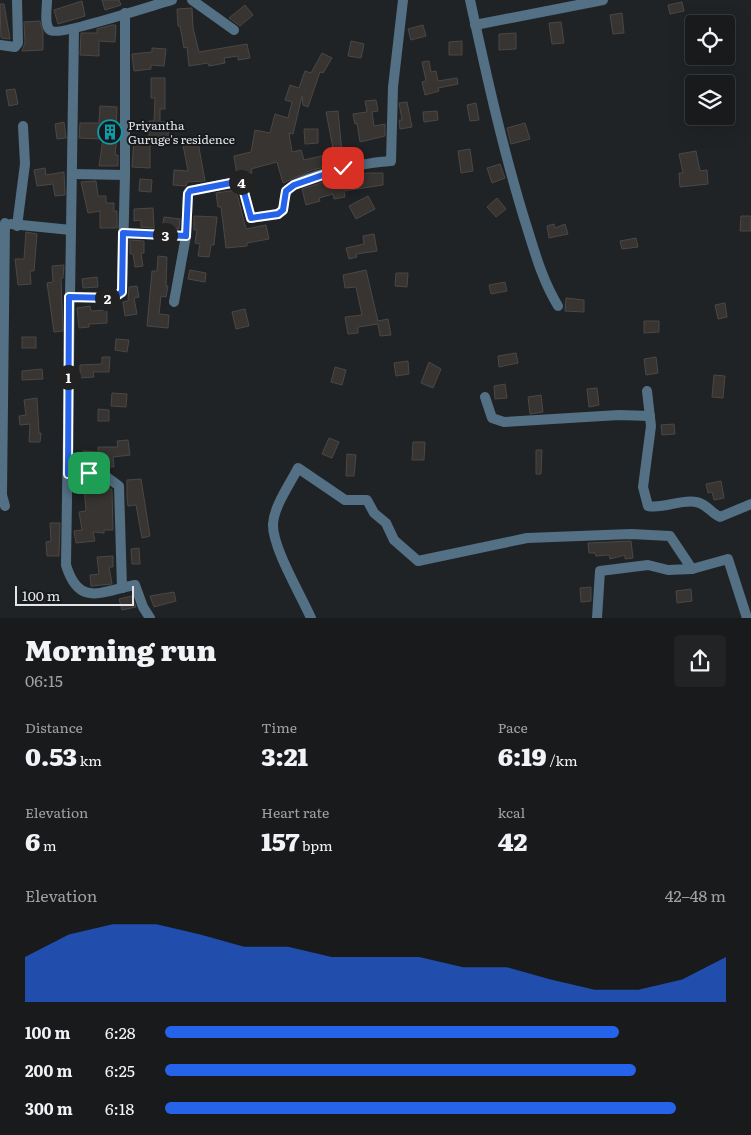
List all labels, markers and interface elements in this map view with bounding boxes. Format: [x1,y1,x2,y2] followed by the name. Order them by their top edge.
[685,15,735,125] map controls
[685,15,735,65] button: locate
[685,75,735,125] button: layers
[128,116,235,148] place label: Priyantha Guruge's residence
[97,119,123,145] building icon: Priyantha Guruge's residence
[322,147,364,189] pin
[329,154,357,182] icon: check
[228,170,254,194] pin: 4
[237,172,246,192] text: 4
[152,222,178,248] pin: 3
[162,225,169,245] text: 3
[94,286,120,310] pin: 2
[104,288,111,308] text: 2
[56,364,80,390] pin: 1
[66,367,71,387] text: 1
[68,452,110,494] pin
[75,459,103,487] icon: arrive
[15,582,134,606] scale bar
[22,585,60,605] text: 100 m
[25,628,216,670] text: Morning run
[674,635,726,687] button: share
[25,668,63,692] text: 06:15
[25,717,83,737] text: Distance
[261,717,297,737] text: Time
[498,717,528,737] text: Pace
[25,737,77,774] text: 0.53
[261,737,308,774] text: 3:21
[498,737,547,774] text: 6:19
[77,750,102,770] text: km
[547,750,578,770] text: /km
[25,802,88,822] text: Elevation
[261,802,329,822] text: Heart rate
[498,802,525,822] text: kcal
[25,822,40,859] text: 6
[261,822,299,859] text: 157
[498,822,527,859] text: 42
[40,835,57,855] text: m
[299,835,333,855] text: bpm
[25,883,97,907] text: Elevation
[665,883,726,907] text: 42–48 m
[25,1020,71,1044] text: 100 m
[105,1020,136,1044] text: 6:28
[25,1058,72,1082] text: 200 m
[105,1058,135,1082] text: 6:25
[25,1096,73,1120] text: 300 m
[105,1096,134,1120] text: 6:18

